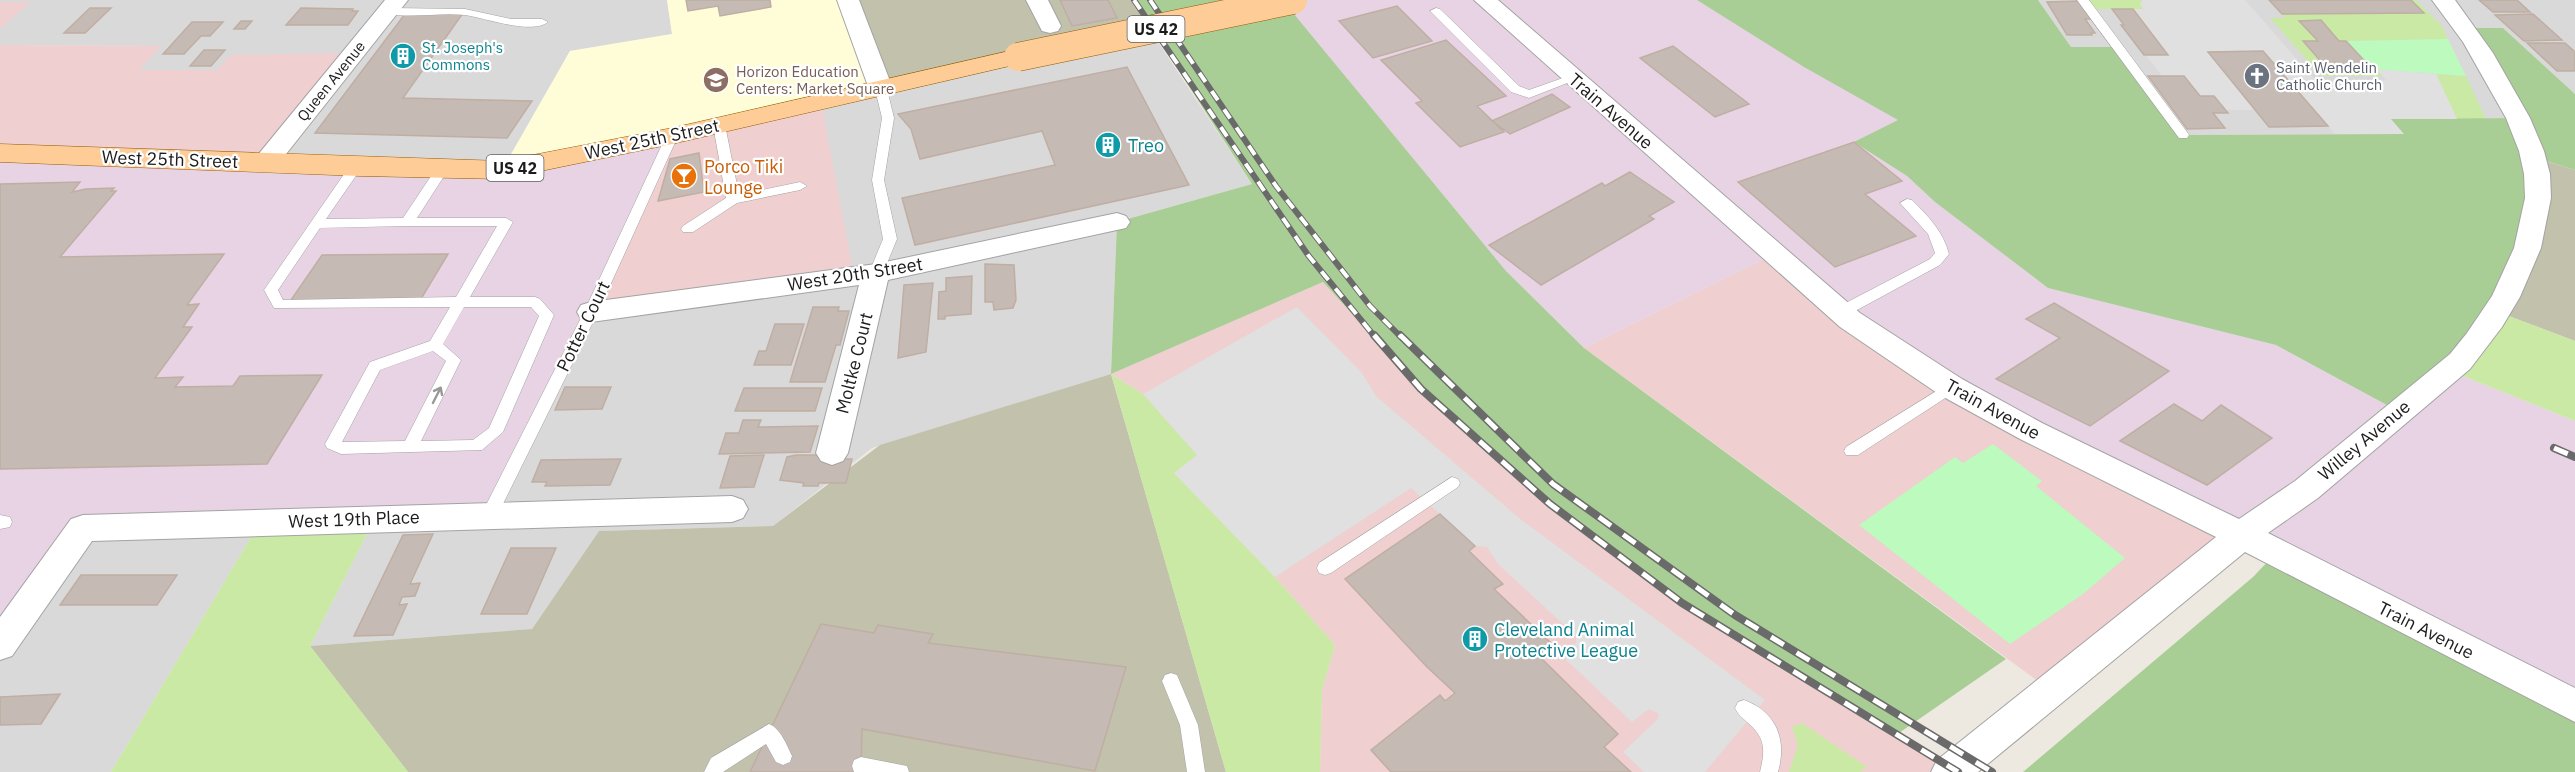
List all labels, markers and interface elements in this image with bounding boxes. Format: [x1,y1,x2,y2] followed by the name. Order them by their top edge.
[1128,16,1184,42] road number: US 42
[293,37,369,125] street label: Queen Avenue
[422,38,503,74] place label: St. Joseph's Commons
[388,41,418,71] building icon: St. Joseph's Commons
[2276,58,2382,94] place label: Saint Wendelin Catholic Church
[2242,61,2272,91] church icon: Saint Wendelin Catholic Church
[736,62,894,98] place label: Horizon Education Centers: Market Square
[701,65,731,95] school or university icon: Horizon Education Centers: Market Square
[1564,68,1658,154] street label: Train Avenue
[583,114,721,164] street label: West 25th Street
[1093,130,1123,160] building icon: Treo
[1128,134,1164,157] place label: Treo
[101,145,239,173] street label: West 25th Street
[486,155,544,181] road number: US 42
[704,155,783,199] place label: Porco Tiki Lounge
[669,161,699,191] bar icon: Porco Tiki Lounge
[786,252,924,296] street label: West 20th Street
[551,277,615,375] street label: Potter Court
[830,310,878,416] street label: Moltke Court
[1942,374,2044,444] street label: Train Avenue
[431,386,443,404] one-way arrow
[2313,395,2415,485] street label: Willey Avenue
[288,505,420,533] street label: West 19th Place
[2374,596,2478,664] street label: Train Avenue
[1494,618,1638,662] place label: Cleveland Animal Protective League
[1460,624,1490,654] building icon: Cleveland Animal Protective League

